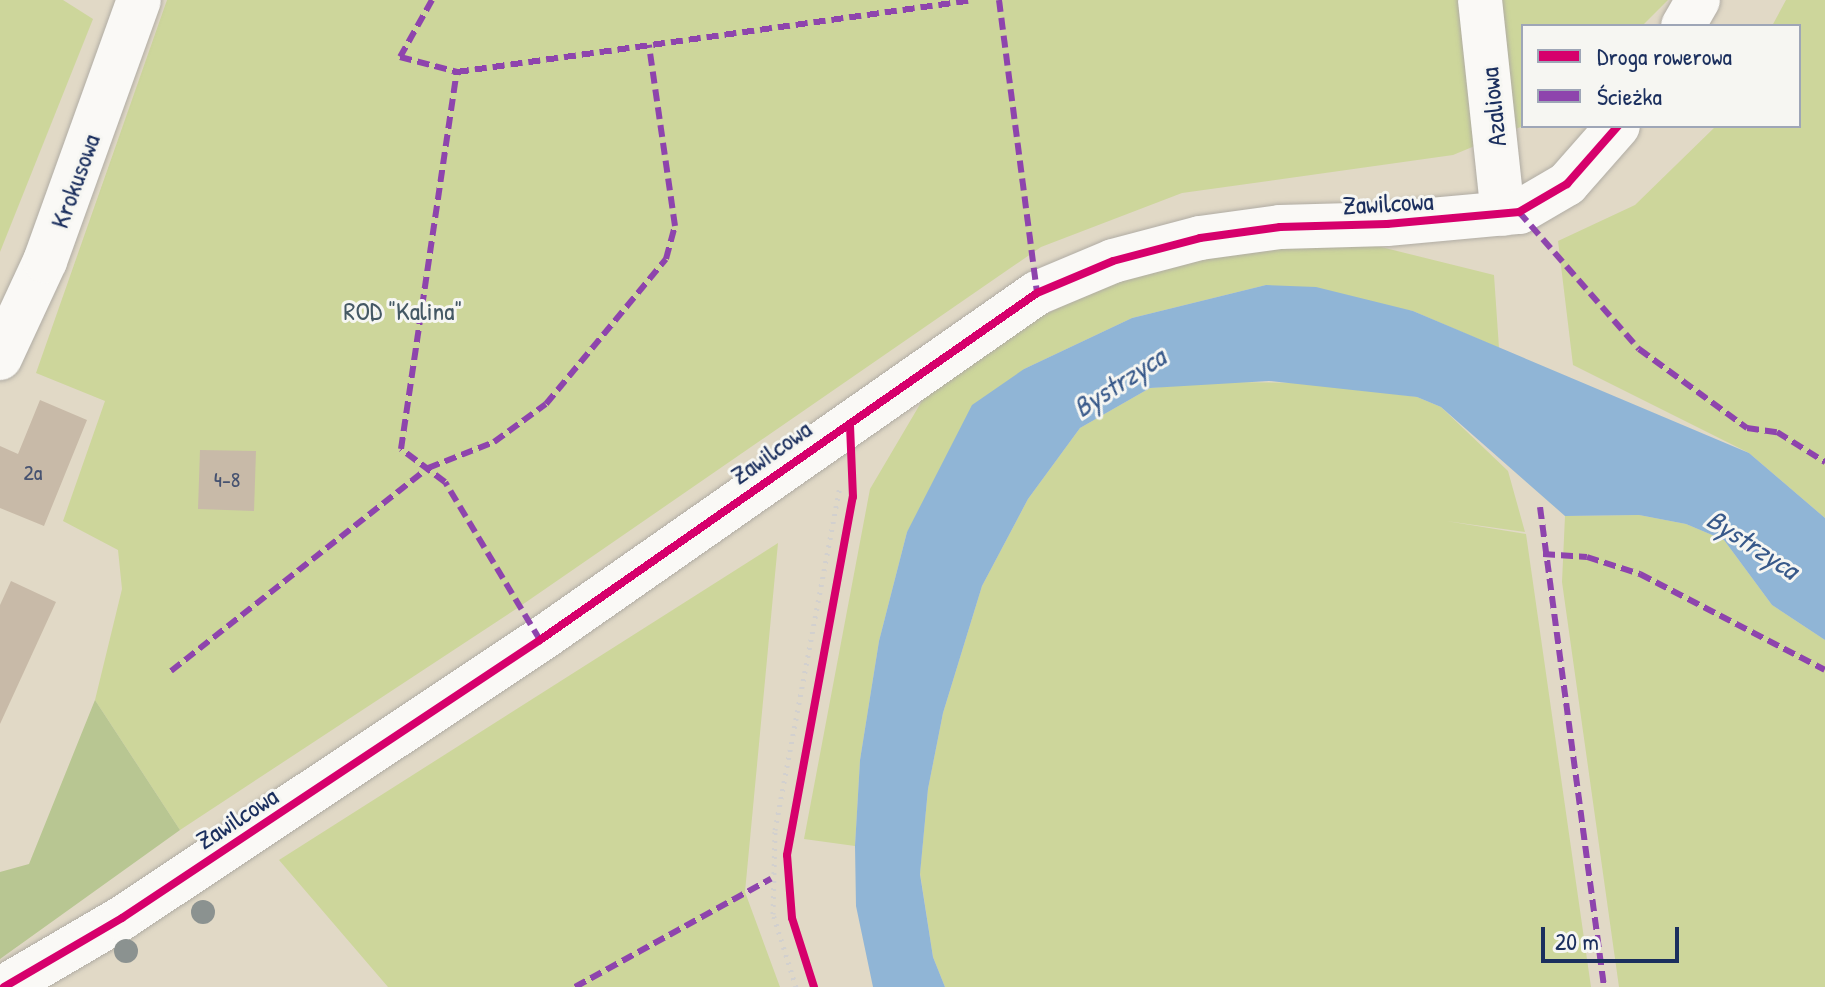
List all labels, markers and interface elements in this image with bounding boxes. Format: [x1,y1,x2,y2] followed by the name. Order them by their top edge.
[1521,24,1801,128] legend
[1597,40,1732,72] text: Droga rowerowa
[1473,66,1513,148] street label: Azaliowa
[1597,80,1662,112] text: Ścieżka
[44,130,106,232] street label: Krokusowa
[1342,185,1434,221] street label: Zawilcowa
[344,295,462,327] park label: ROD "Kalina"
[1067,340,1171,424] water label: Bystrzyca
[725,413,817,491] street label: Zawilcowa
[24,460,42,486] house number: 2a
[214,467,240,493] house number: 4-8
[1701,502,1805,586] water label: Bystrzyca
[190,780,284,856] street label: Zawilcowa
[1545,911,1683,961] scale bar
[1555,925,1599,957] text: 20 m

